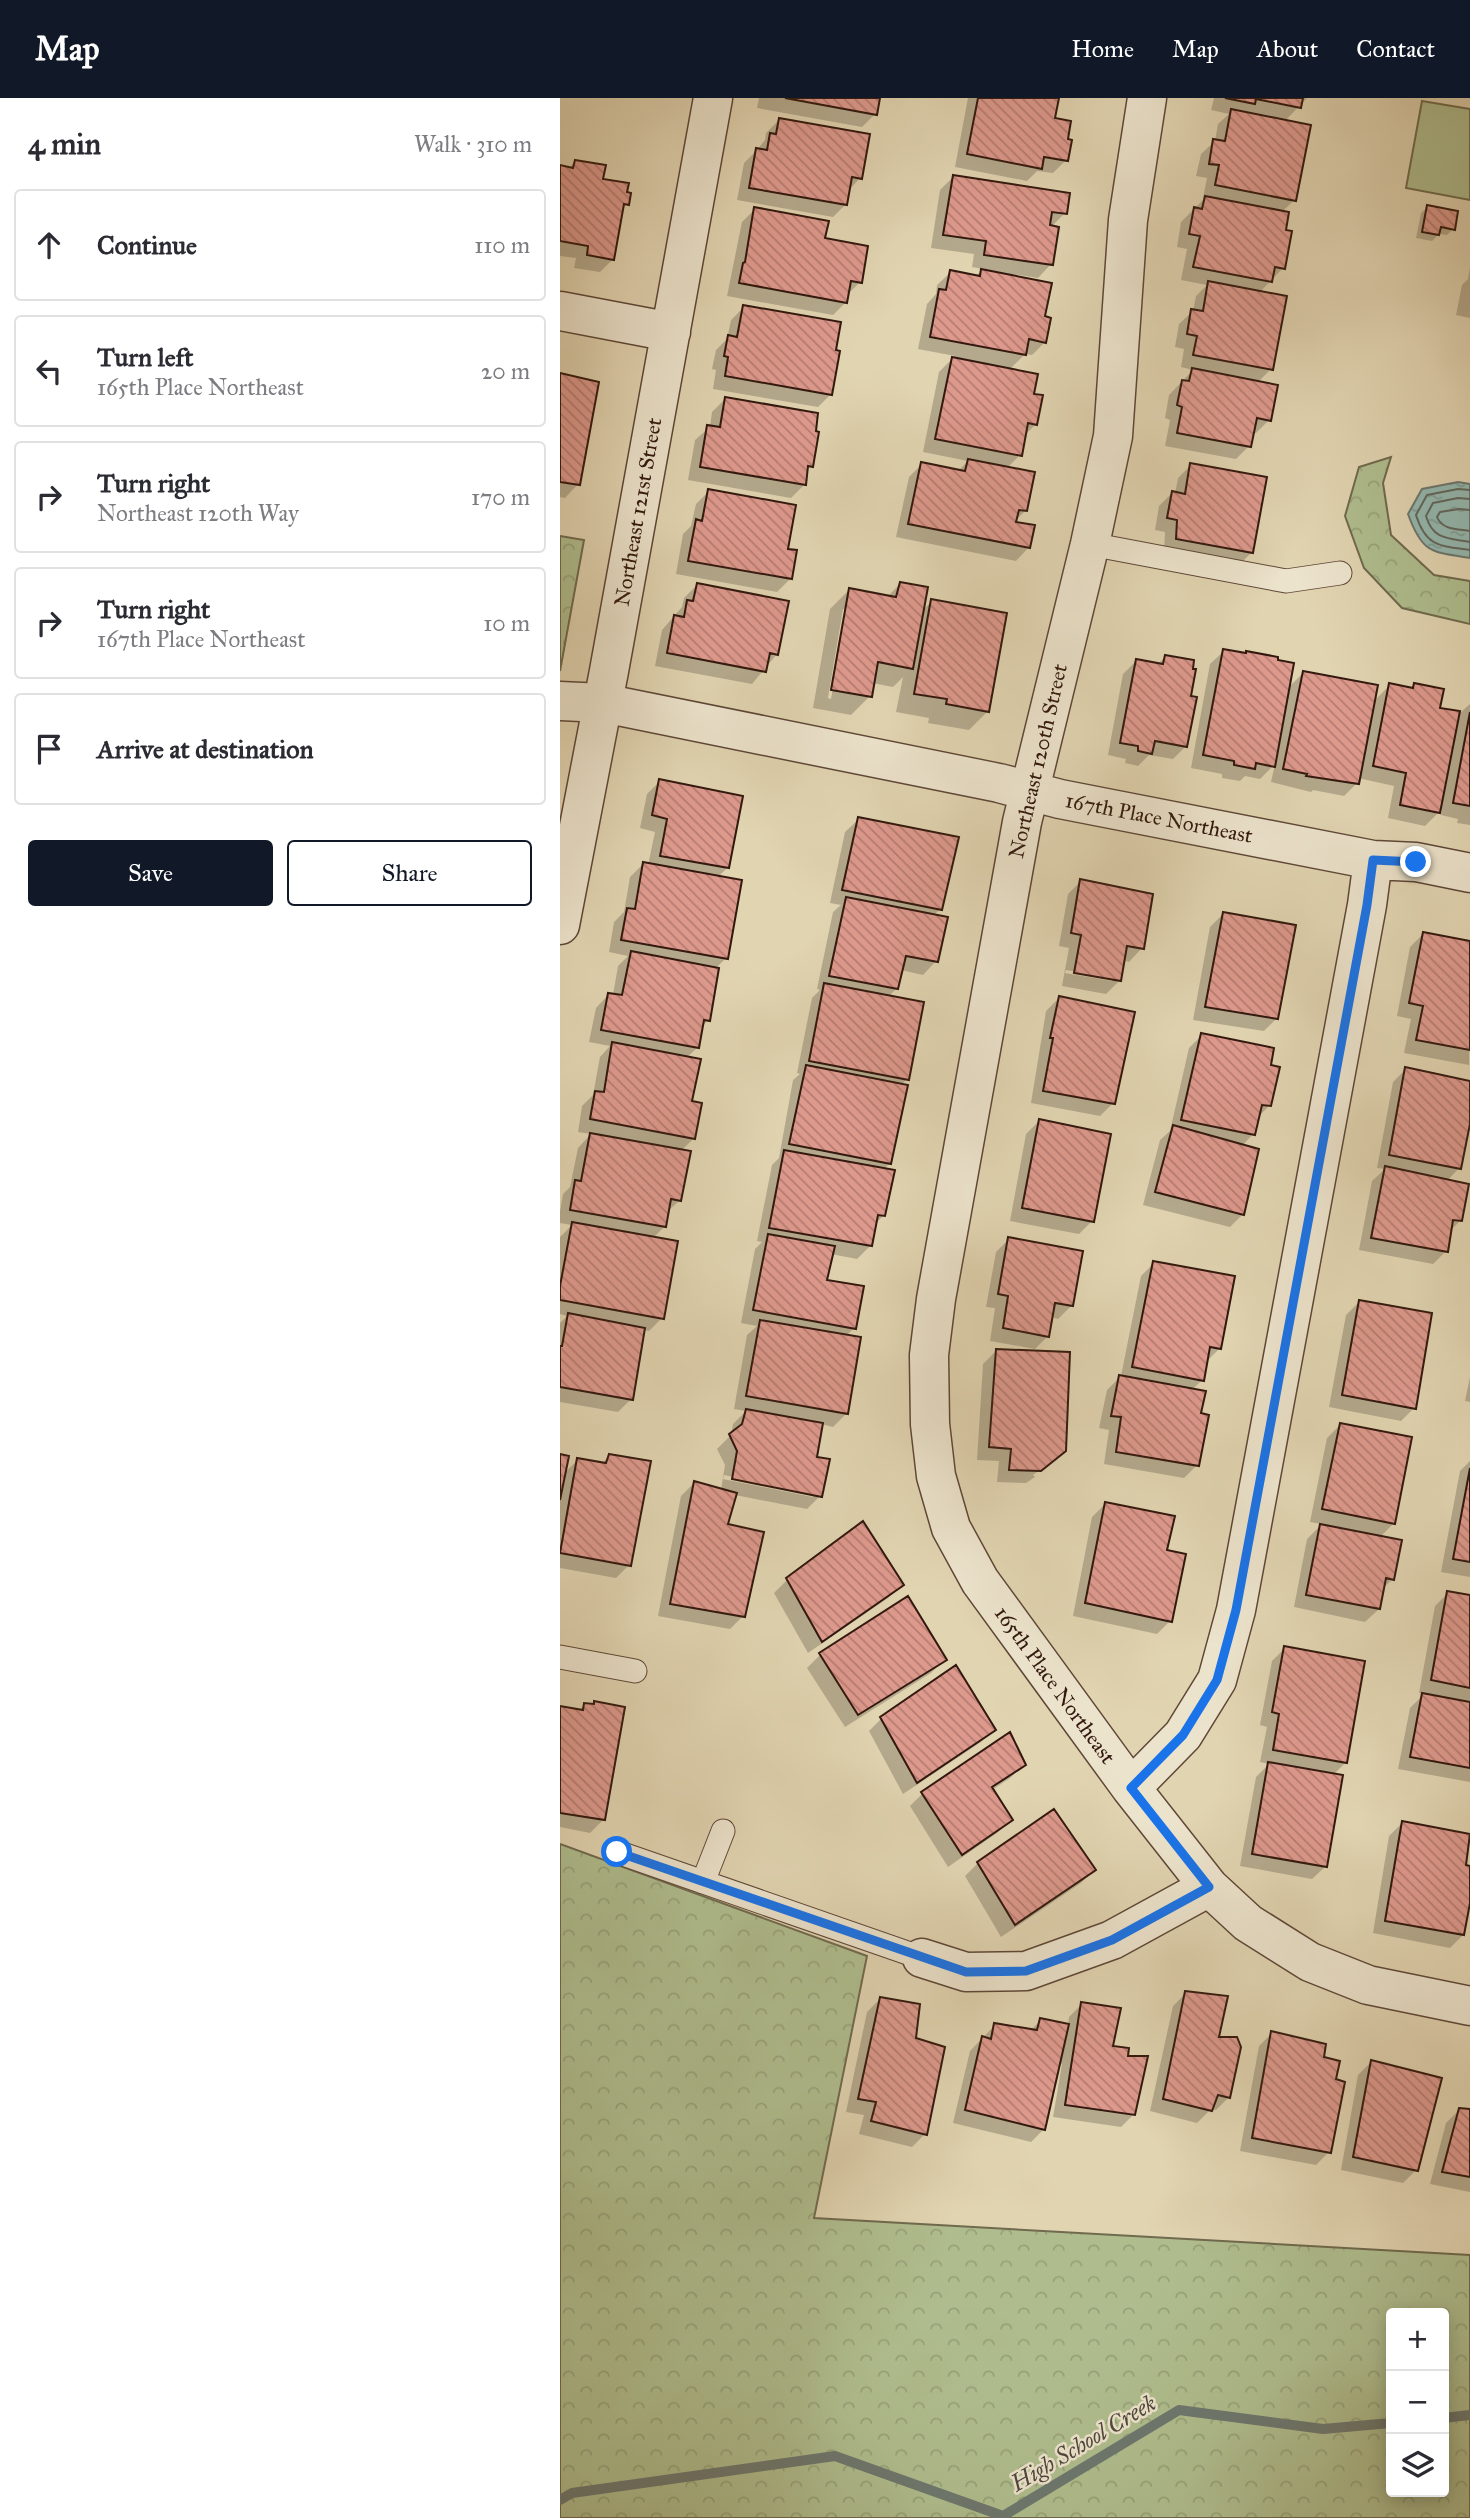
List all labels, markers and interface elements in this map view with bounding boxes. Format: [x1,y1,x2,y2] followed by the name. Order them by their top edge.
[35,29,99,69] text: Map
[1071,34,1134,64] text: Home
[1172,34,1219,64] text: Map
[1257,34,1318,64] text: About
[1356,34,1435,64] text: Contact
[28,126,101,162] text: 4 min
[414,130,532,158] text: Walk · 310 m
[30,226,68,264] icon: ahead
[97,229,197,261] text: Continue
[474,231,530,259] text: 110 m
[97,341,193,373] text: Turn left
[30,352,68,390] icon: left
[481,357,530,385] text: 20 m
[97,373,304,401] text: 165th Place Northeast
[609,415,667,608] street label: Northeast 121st Street
[97,467,210,499] text: Turn right
[30,478,68,516] icon: right
[471,483,530,511] text: 170 m
[97,499,299,527] text: Northeast 120th Way
[97,593,210,625] text: Turn right
[30,604,68,642] icon: right
[483,609,530,637] text: 10 m
[97,625,305,653] text: 167th Place Northeast
[1003,661,1073,861] street label: Northeast 120th Street
[30,730,68,768] icon: arrive
[97,733,314,765] text: Arrive at destination
[1063,787,1255,849] street label: 167th Place Northeast
[28,840,273,906] button: Save
[287,840,532,906] button: Share
[1400,846,1431,877] route end
[989,1601,1121,1769] street label: 165th Place Northeast
[601,1836,632,1867] route start
[1386,2308,1449,2497] map controls
[1386,2308,1449,2371] button: +
[1386,2371,1449,2434] button: −
[1004,2389,1161,2498] water label: High School Creek
[1386,2434,1449,2497] button: layers

